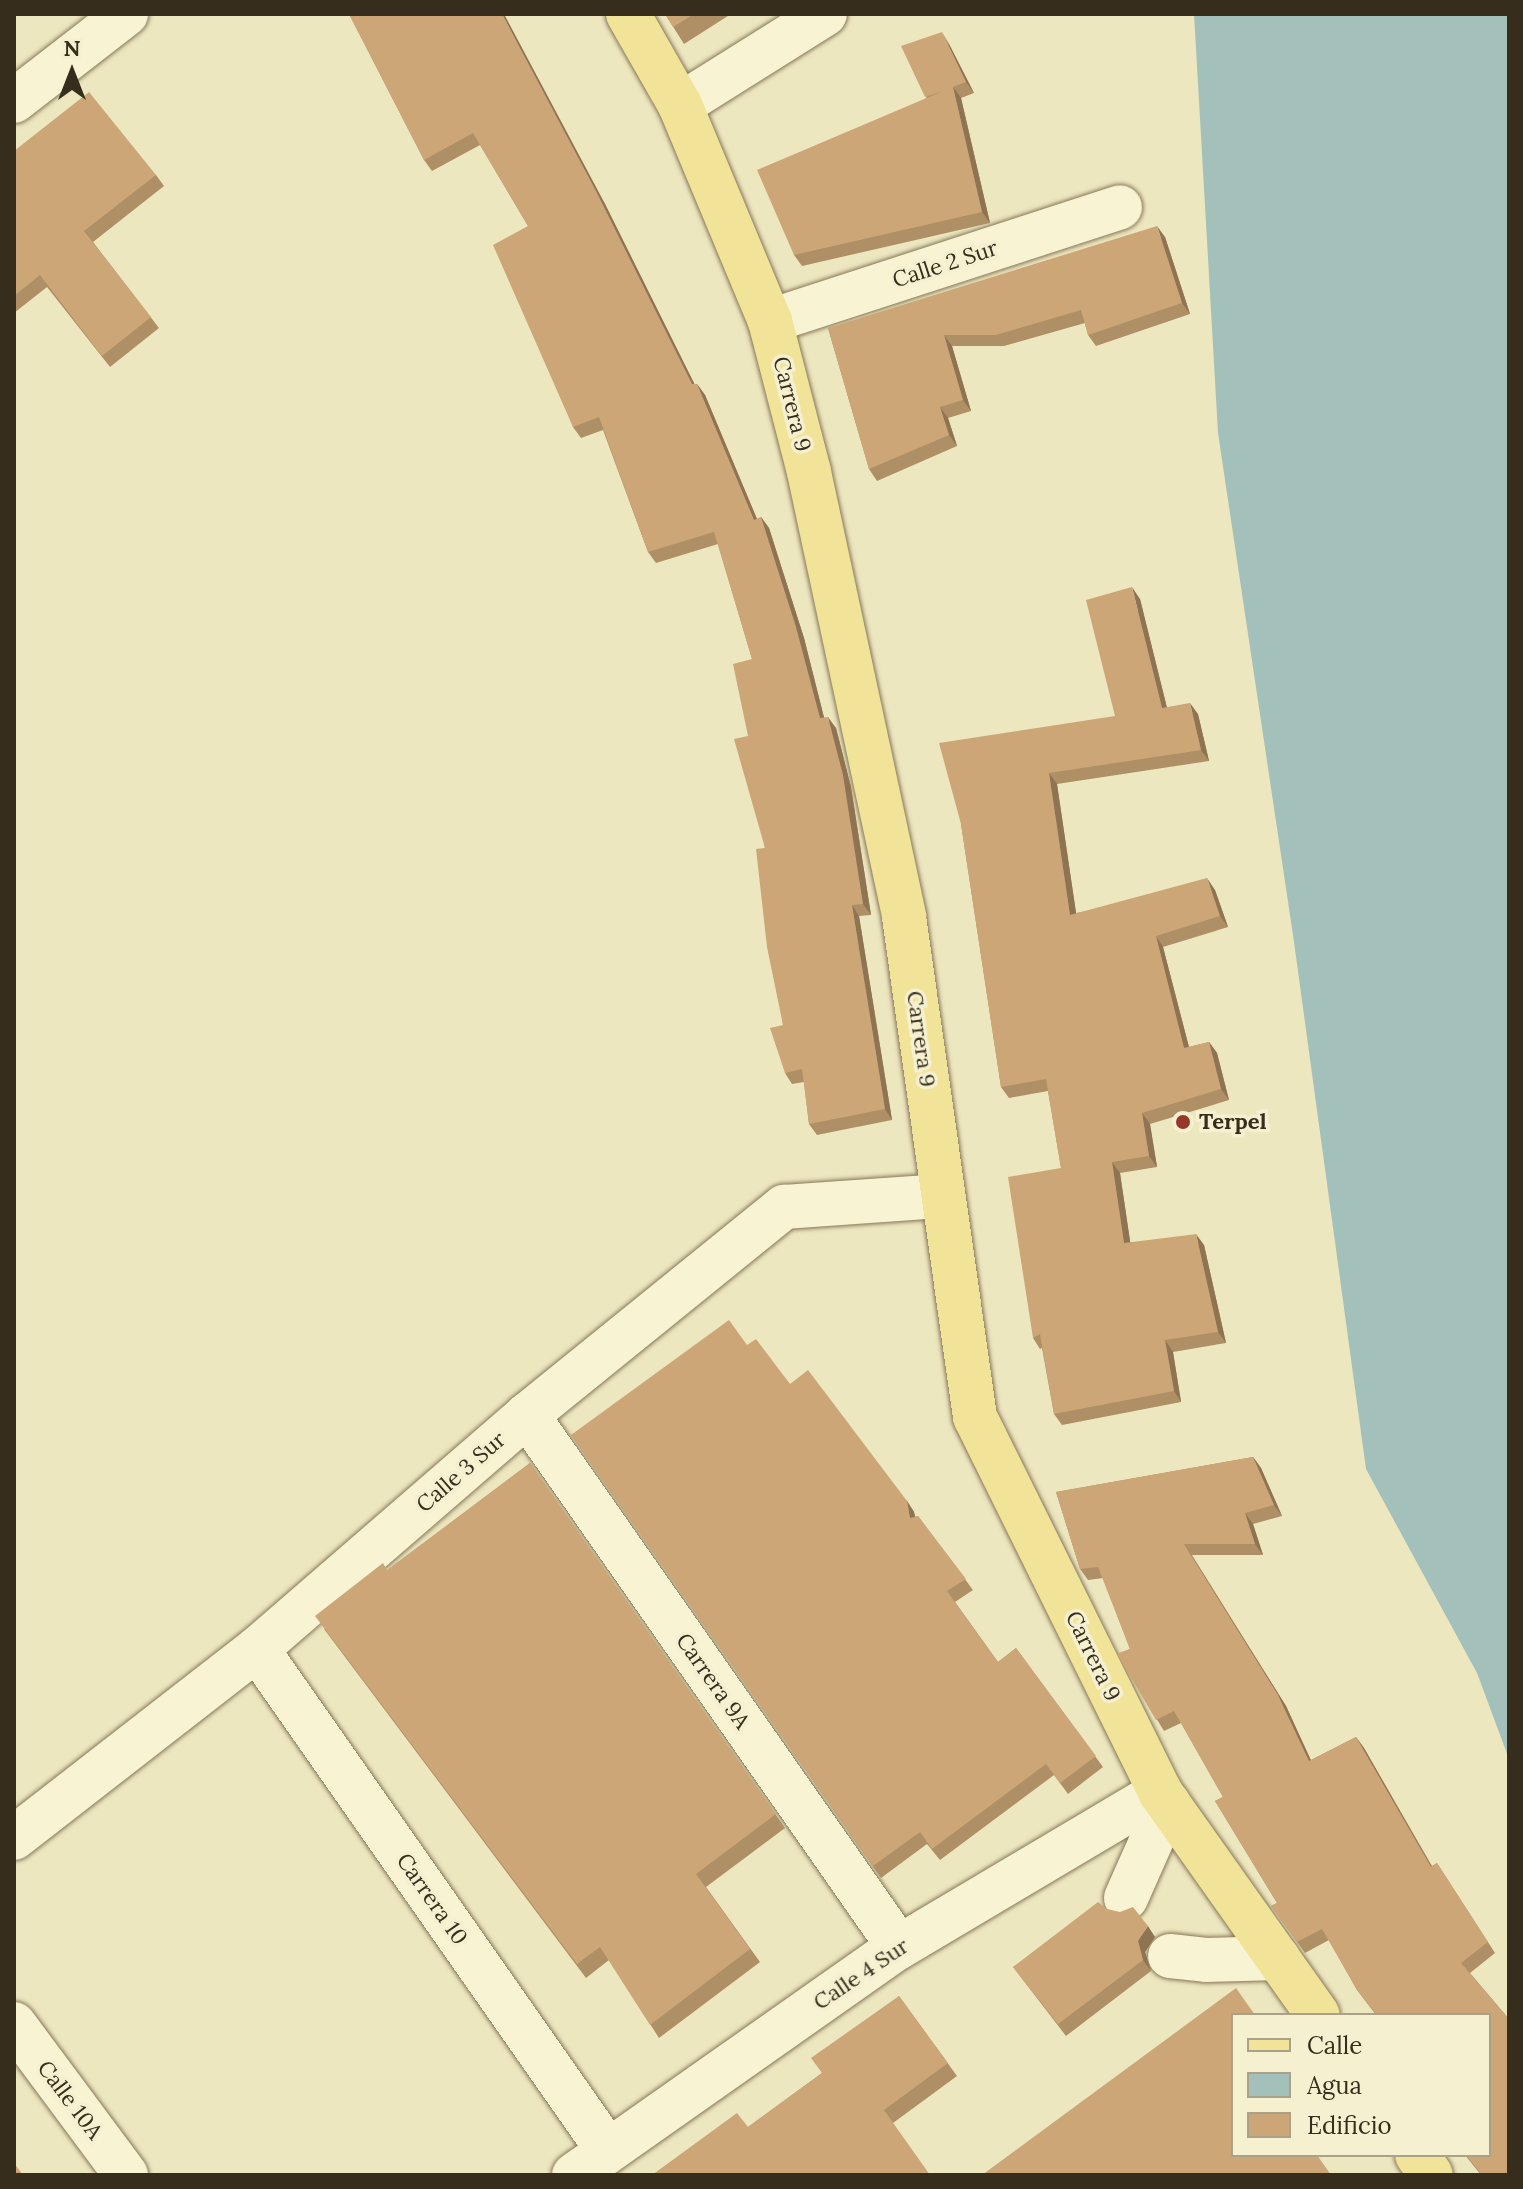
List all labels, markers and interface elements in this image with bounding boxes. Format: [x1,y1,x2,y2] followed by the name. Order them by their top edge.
[32,32,112,112] north arrow
[63,34,81,62] text: N
[889,235,1001,293] street label: Calle 2 Sur
[767,354,817,454] street label: Carrera 9
[901,989,941,1089] street label: Carrera 9
[1199,1109,1266,1135] place label: Terpel
[1174,1113,1192,1131] marker: Terpel
[411,1426,511,1518] street label: Calle 3 Sur
[1060,1607,1126,1705] street label: Carrera 9
[670,1628,756,1734] street label: Carrera 9A
[391,1848,473,1950] street label: Carrera 10
[808,1933,914,2015] street label: Calle 4 Sur
[1231,2013,1491,2157] legend
[1307,2030,1362,2061] text: Calle
[32,2055,108,2145] street label: Calle 10A
[1307,2070,1362,2101] text: Agua
[1307,2110,1392,2141] text: Edificio

